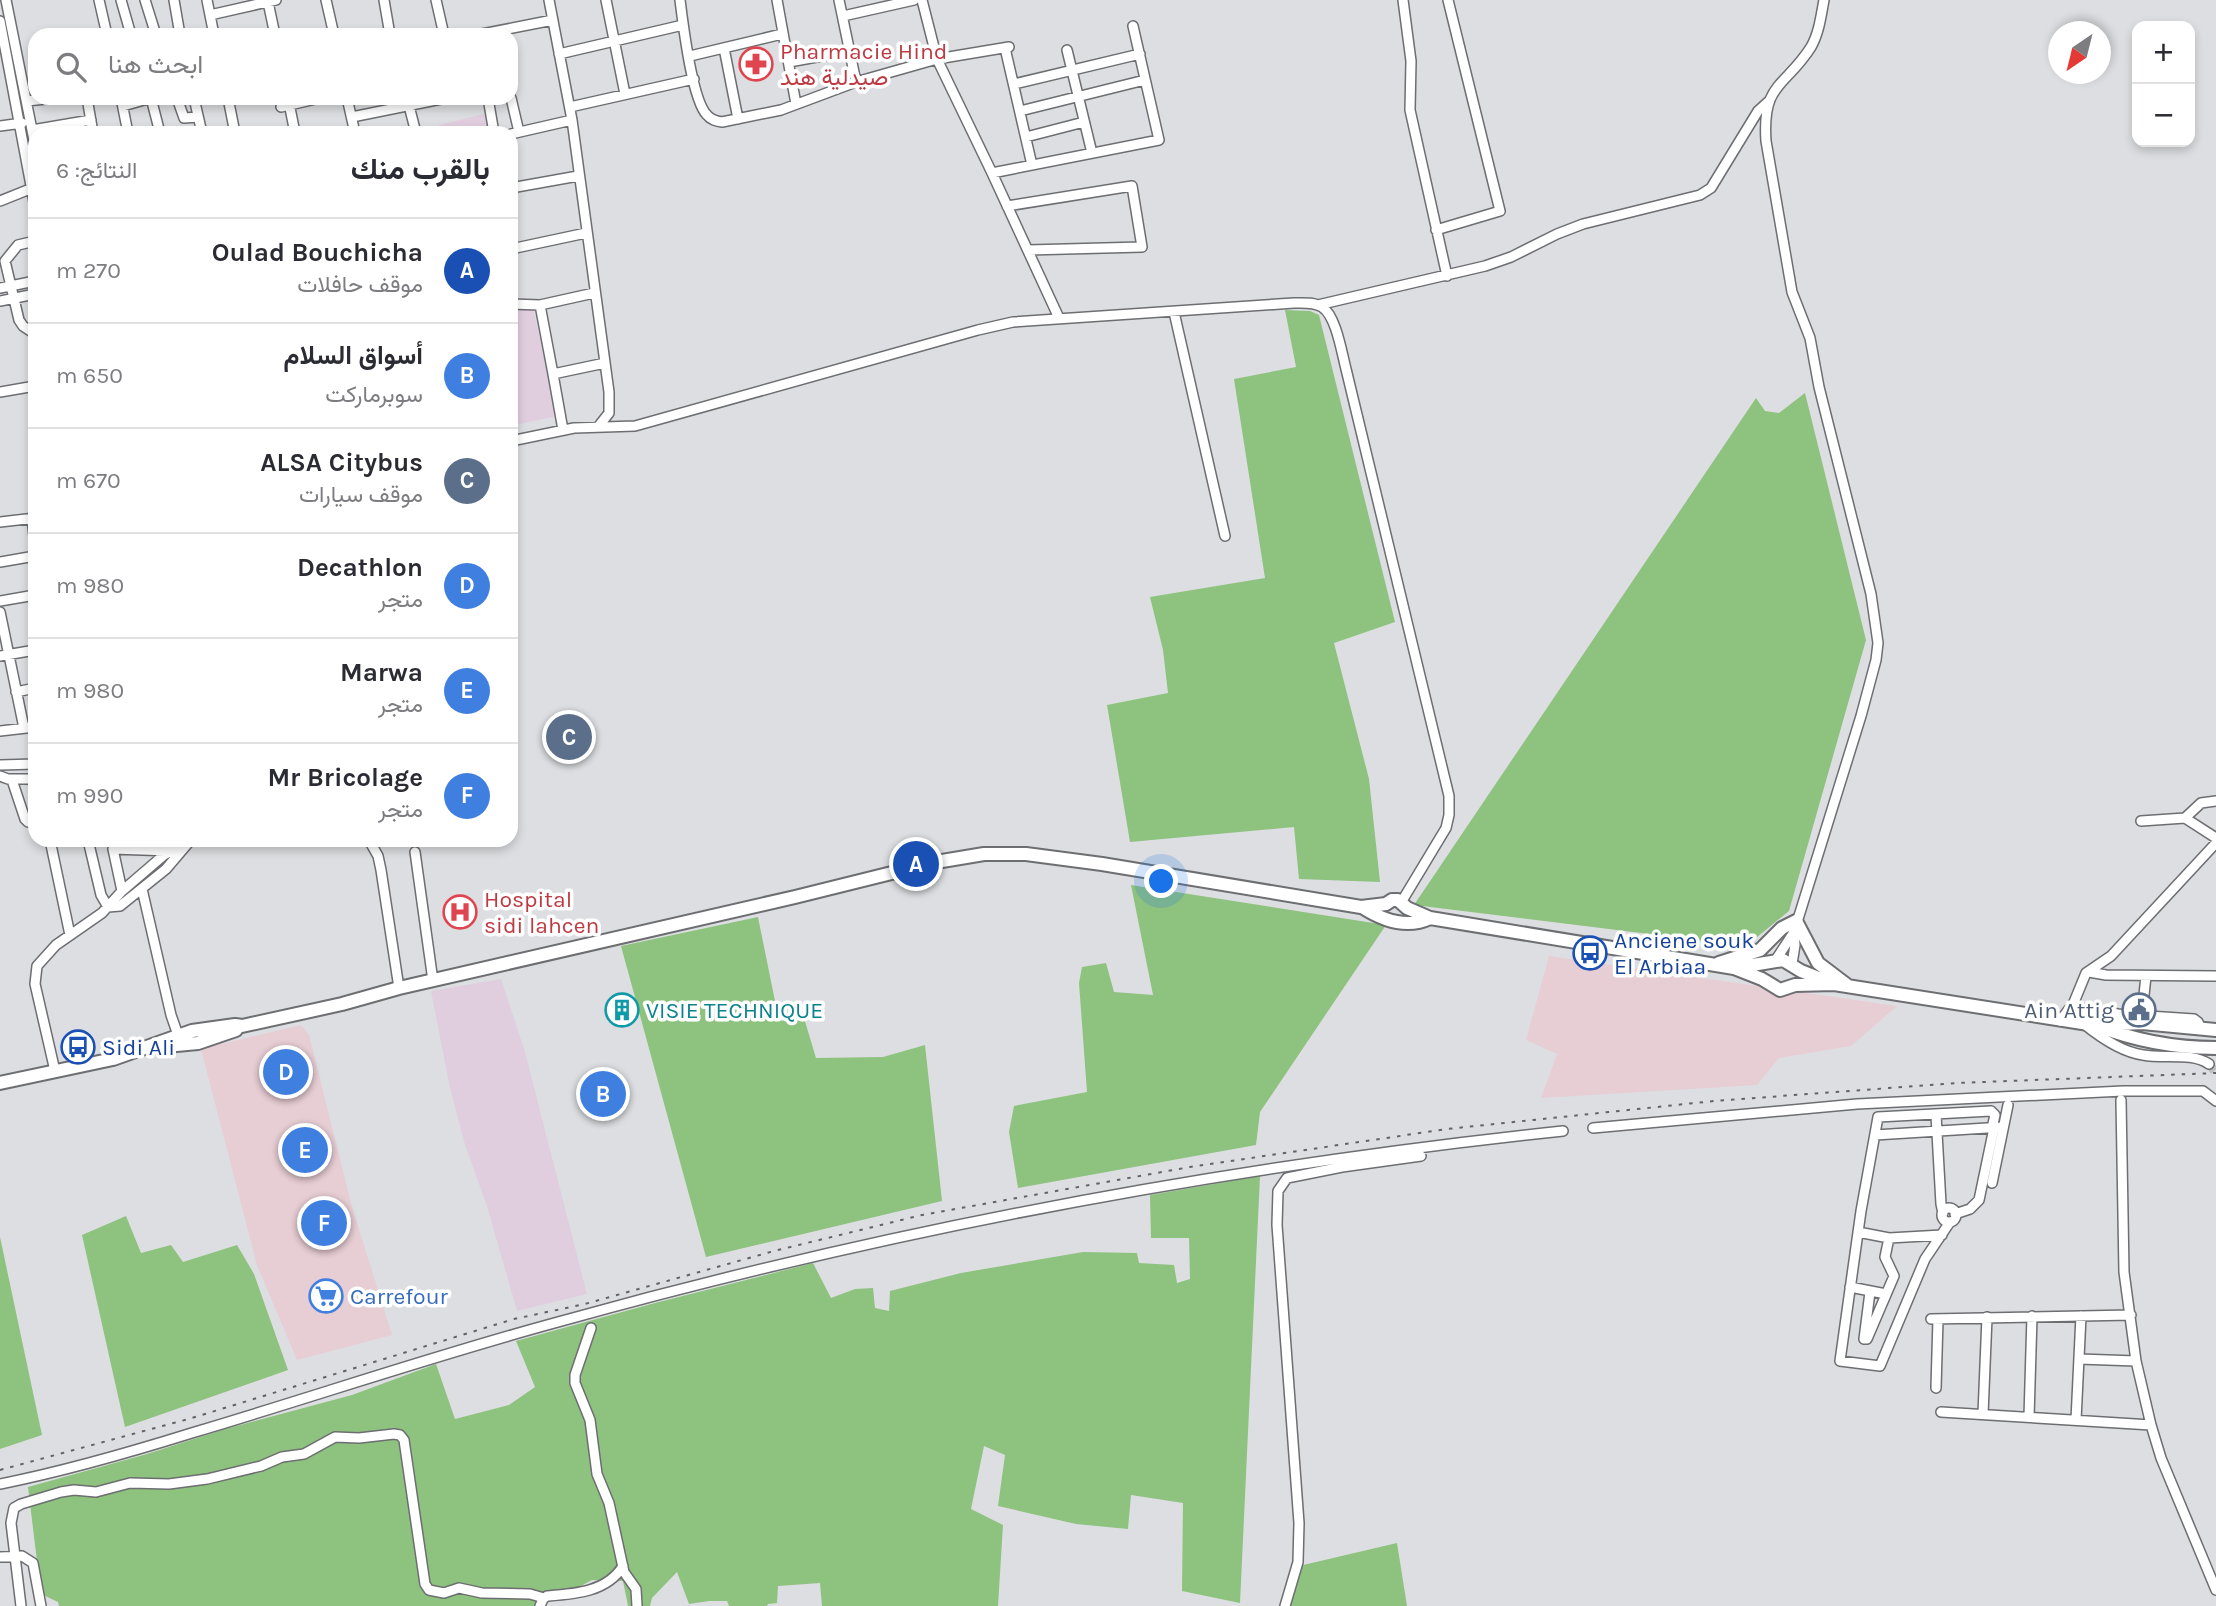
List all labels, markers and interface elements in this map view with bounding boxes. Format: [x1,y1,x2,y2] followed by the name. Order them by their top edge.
[2048,21,2111,84] north arrow
[2132,21,2195,147] map controls
[2132,21,2195,84] button: +
[28,28,518,105] search box
[780,38,948,91] place label: Pharmacie Hind صيدلية هند
[737,45,775,83] pharmacy icon: Pharmacie Hind صيدلية هند
[52,48,90,86] icon: search
[108,49,203,80] text: ابحث هنا
[2132,84,2195,147] button: −
[351,151,490,187] text: بالقرب منك
[56,157,137,184] text: النتائج: 6
[212,237,423,268] text: Oulad Bouchicha
[56,257,121,284] text: 270 m
[460,257,474,284] text: A
[297,271,423,298] text: موقف حافلات
[284,340,423,371] text: أسواق السلام
[56,362,123,389] text: 650 m
[460,362,474,389] text: B
[325,381,423,408] text: سوبرماركت
[260,447,423,478] text: ALSA Citybus
[56,467,121,494] text: 670 m
[460,467,474,494] text: C
[299,481,423,508] text: موقف سيارات
[297,552,423,583] text: Decathlon
[56,572,124,599] text: 980 m
[459,572,475,599] text: D
[378,586,423,613] text: متجر
[340,657,423,688] text: Marwa
[56,677,124,704] text: 980 m
[460,677,474,704] text: E
[378,691,423,718] text: متجر
[546,711,592,763] pin: C
[267,762,423,793] text: Mr Bricolage
[56,782,123,809] text: 990 m
[461,782,473,809] text: F
[378,796,423,823] text: متجر
[893,838,939,890] pin: A
[1144,864,1178,898] your location
[484,886,599,939] place label: Hospital sidi lahcen
[441,893,479,931] hospital icon: Hospital sidi lahcen
[1614,927,1754,980] place label: Anciene souk El Arbiaa
[1571,934,1609,972] bus stop icon: Anciene souk El Arbiaa
[603,991,641,1029] building icon: VISIE TECHNIQUE
[2120,991,2158,1029] public building icon: Ain Attig
[646,997,823,1024] place label: VISIE TECHNIQUE
[2024,997,2114,1024] place label: Ain Attig
[59,1028,97,1066] bus stop icon: Sidi Ali
[102,1034,175,1061] place label: Sidi Ali
[263,1046,309,1098] pin: D
[580,1068,626,1120] pin: B
[282,1124,328,1176] pin: E
[301,1197,347,1249] pin: F
[307,1277,345,1315] supermarket icon: Carrefour
[350,1283,449,1310] place label: Carrefour

